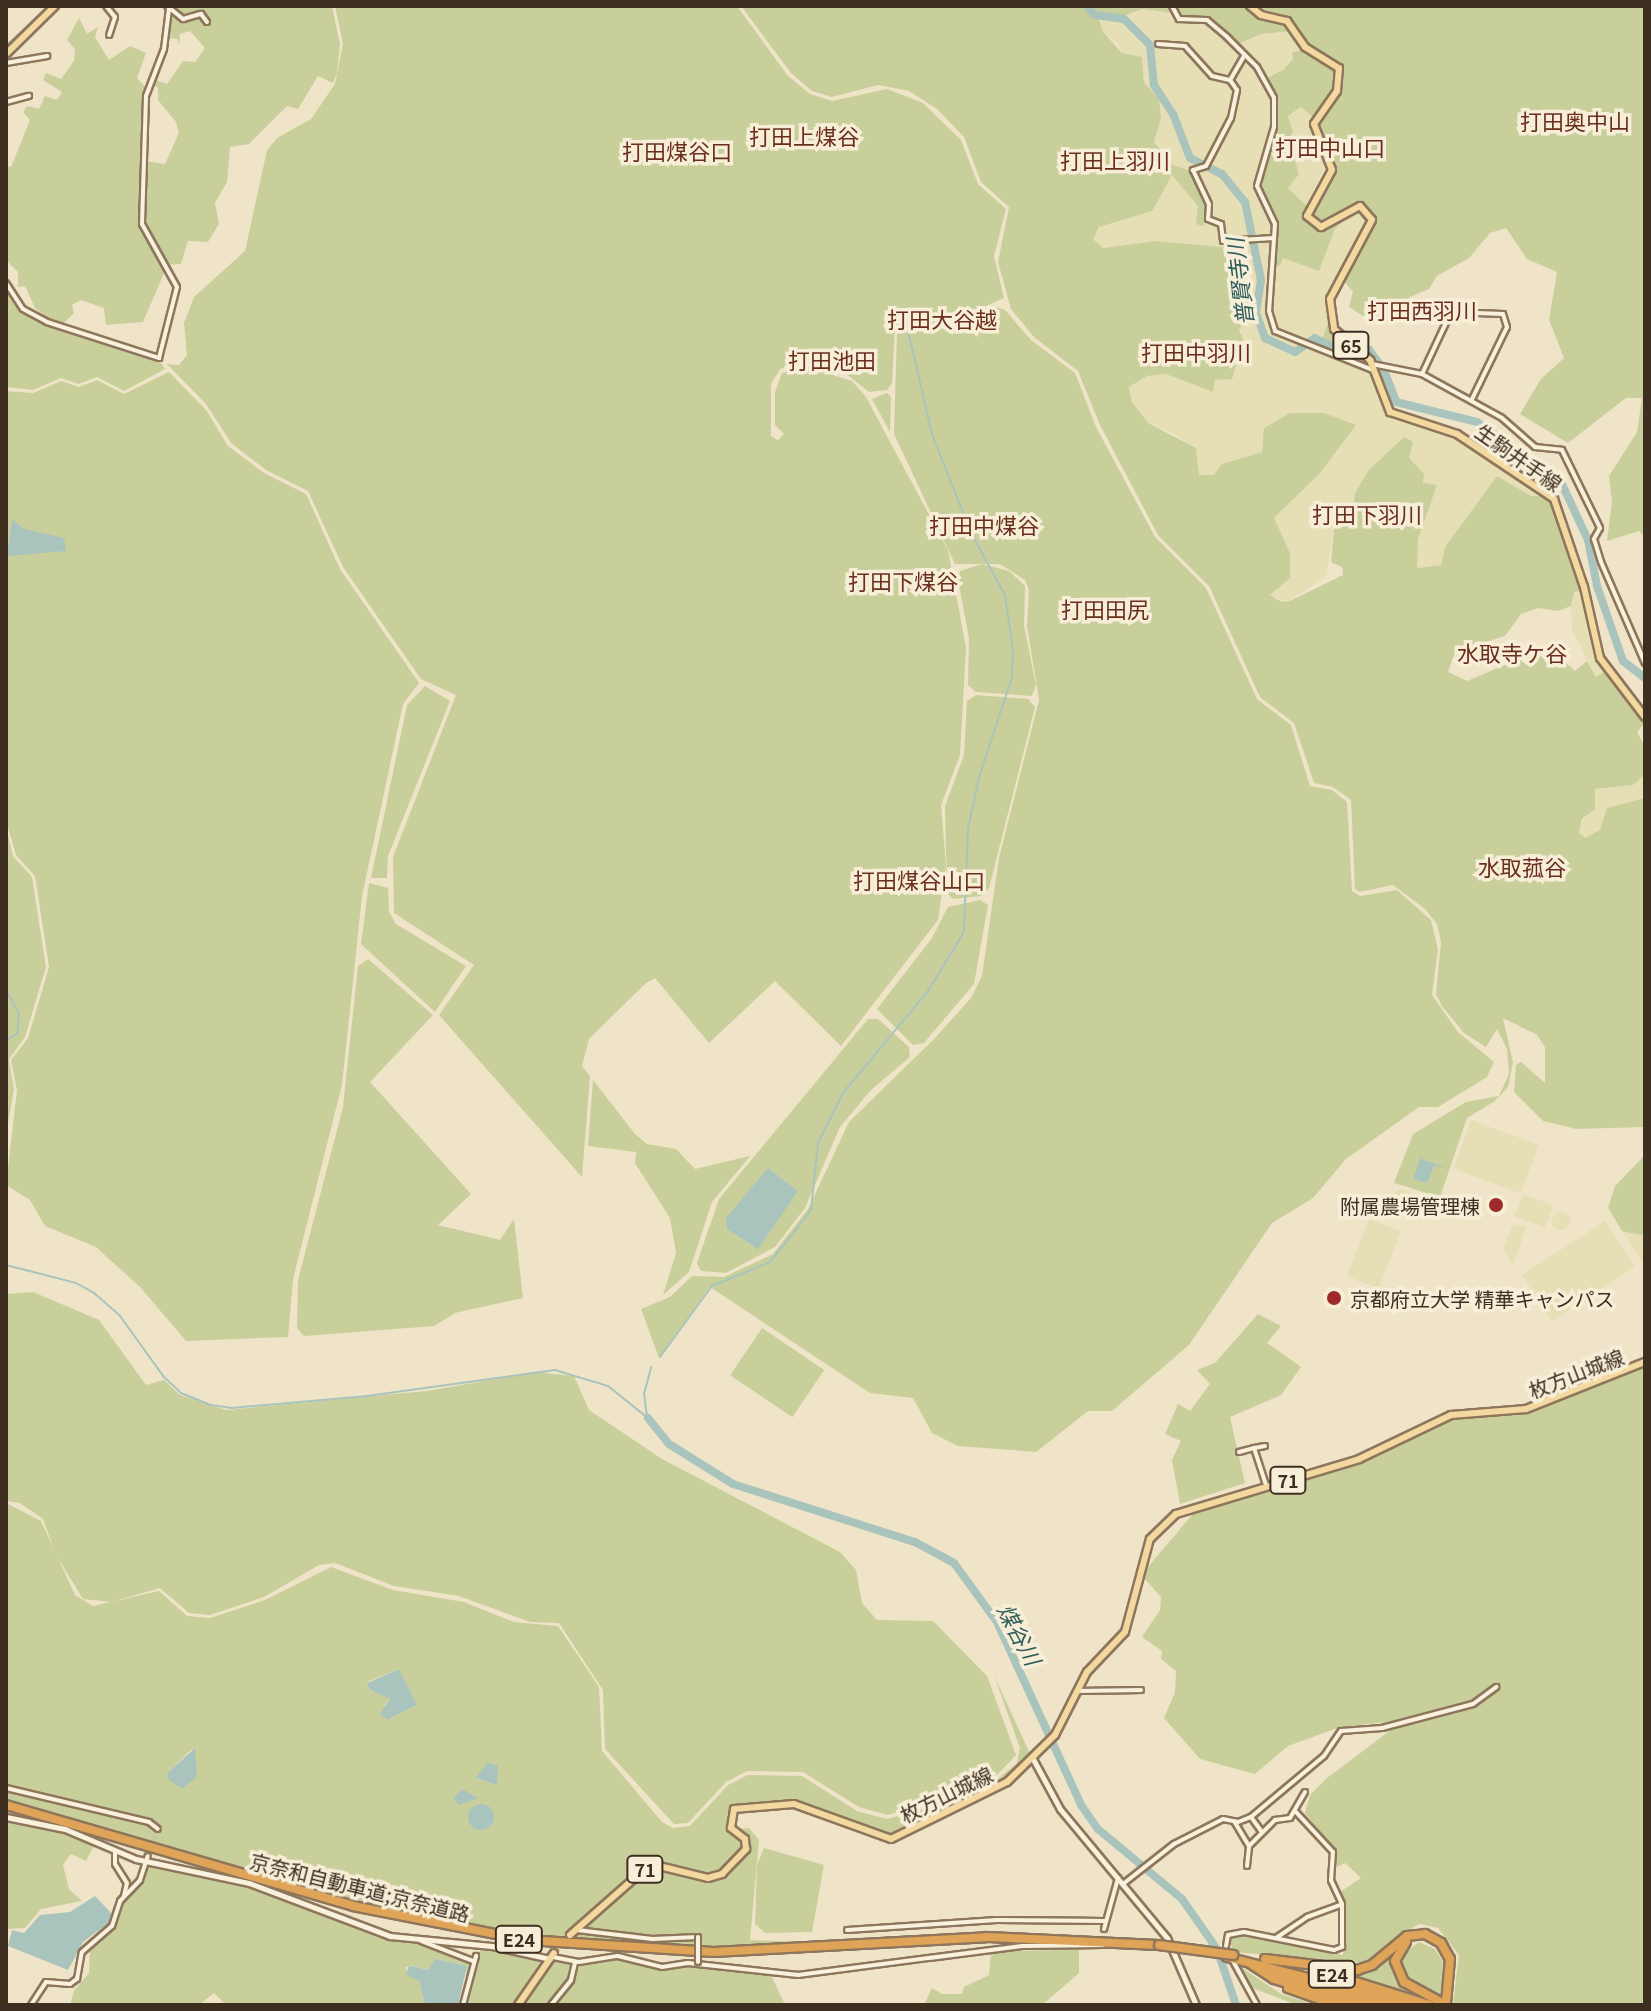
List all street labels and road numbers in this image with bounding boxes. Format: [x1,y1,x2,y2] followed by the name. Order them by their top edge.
[1331,331,1371,359] road number: 65
[1471,418,1567,496] street label: 生駒井手線
[1525,1344,1627,1402] street label: 枚方山城線
[1268,1466,1308,1494] road number: 71
[896,1761,996,1827] street label: 枚方山城線
[248,1848,472,1926] street label: 京奈和自動車道;京奈道路
[625,1855,665,1883] road number: 71
[493,1925,545,1953] road number: E24
[1306,1960,1358,1988] road number: E24

